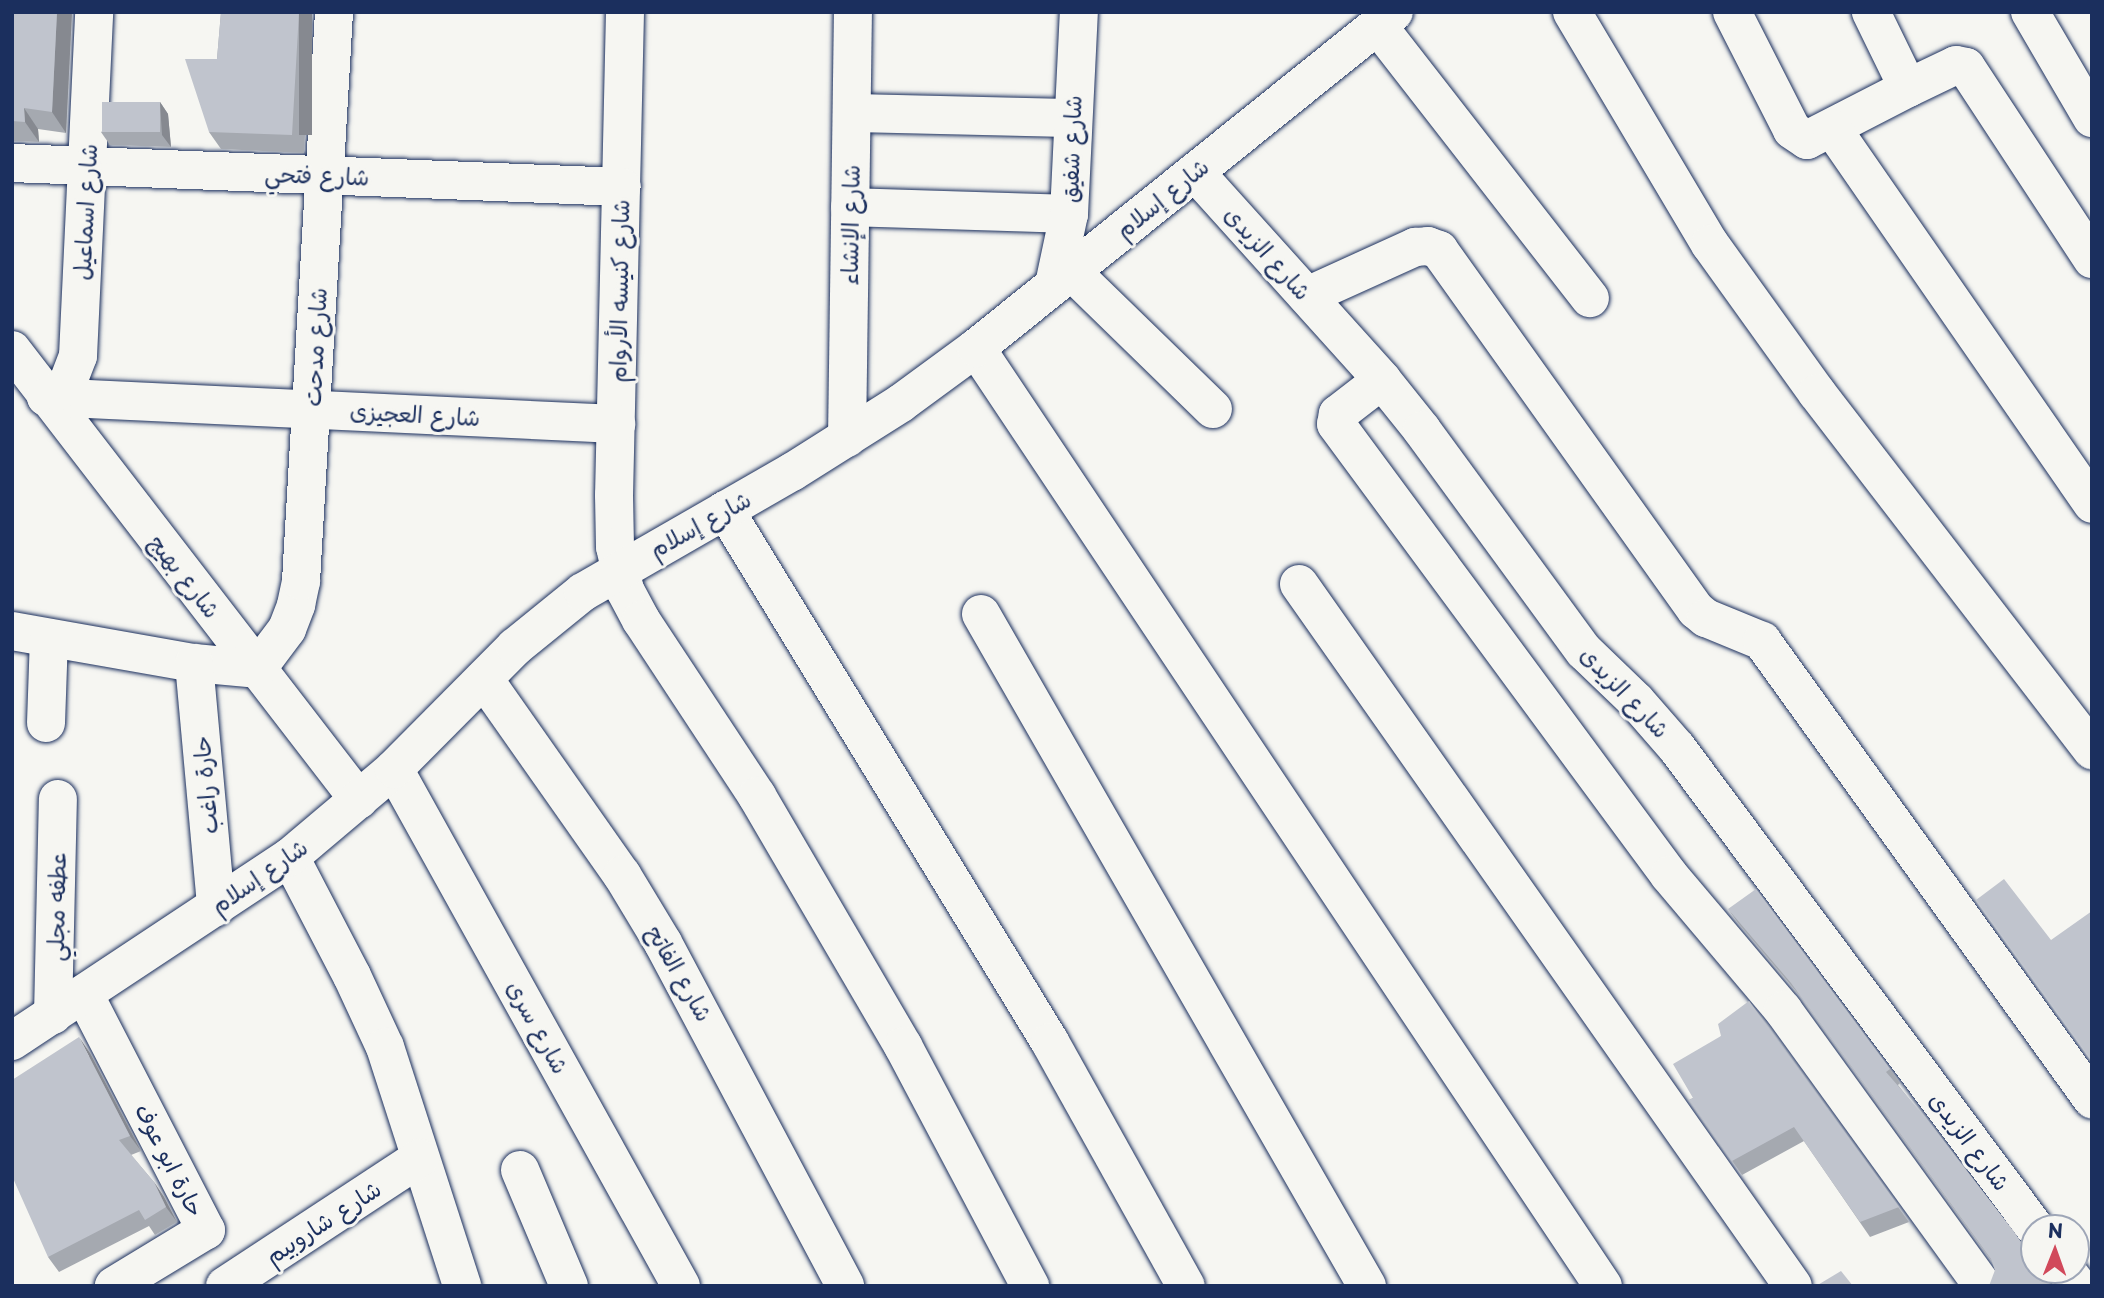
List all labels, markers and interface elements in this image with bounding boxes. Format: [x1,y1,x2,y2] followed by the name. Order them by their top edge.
[1055,95,1087,203] street label: شارع شفيق
[68,143,102,281] street label: شارع اسماعيل
[1110,152,1214,244] street label: شارع إسلام
[264,159,370,191] street label: شارع فتحي
[835,164,865,286] street label: شارع الإنشاء
[604,199,634,383] street label: شارع كنيسه الأروام
[1219,201,1317,305] street label: شارع الزيدى
[298,287,332,407] street label: شارع مدحت
[349,397,481,431] street label: شارع العجيزى
[644,485,756,563] street label: شارع إسلام
[144,529,226,623] street label: شارع بهيج
[1575,641,1675,743] street label: شارع الزيدى
[187,735,223,835] street label: حارة راغب
[205,833,313,919] street label: شارع إسلام
[41,852,71,962] street label: عطفه مجلي
[641,920,719,1026] street label: شارع الفاتح
[501,976,575,1078] street label: شارع سرى
[1924,1086,2016,1196] street label: شارع الزيدى
[130,1099,210,1221] street label: حارة ابو عوف
[260,1174,386,1270] street label: شارع شاروبيم
[2020,1214,2090,1284] north arrow
[2048,1216,2063,1244] text: N

